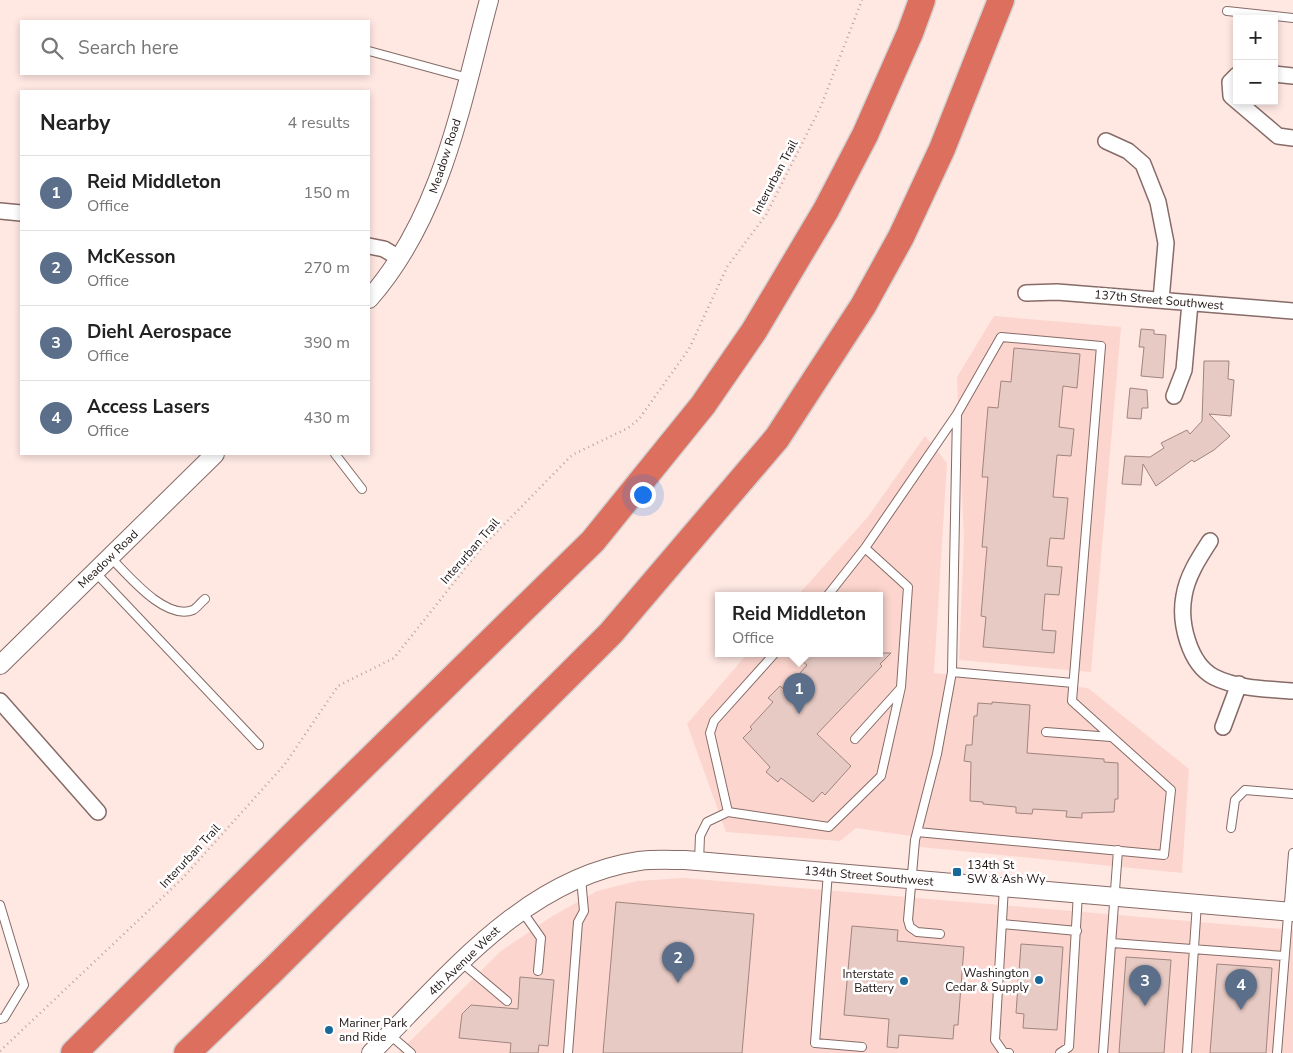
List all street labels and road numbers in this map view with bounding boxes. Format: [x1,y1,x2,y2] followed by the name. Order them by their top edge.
[425,117,465,195] street label: Meadow Road
[749,137,802,217] street label: Interurban Trail
[1094,286,1225,314] street label: 137th Street Southwest
[437,514,503,587] street label: Interurban Trail
[75,526,141,592] street label: Meadow Road
[156,820,224,892] street label: Interurban Trail
[804,862,935,890] street label: 134th Street Southwest
[425,922,504,999] street label: 4th Avenue West

